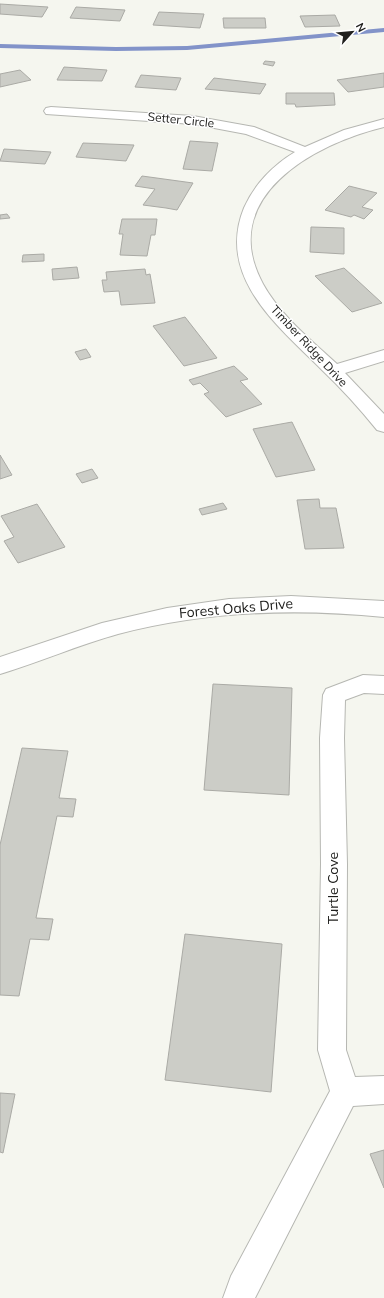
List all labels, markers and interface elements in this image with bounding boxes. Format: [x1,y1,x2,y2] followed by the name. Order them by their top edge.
[332,12,372,52] north arrow
[353,21,369,34] text: N
[147,109,215,130] street label: Setter Circle
[268,302,351,390] street label: Timber Ridge Drive
[178,594,294,622] street label: Forest Oaks Drive
[324,852,342,924] street label: Turtle Cove

